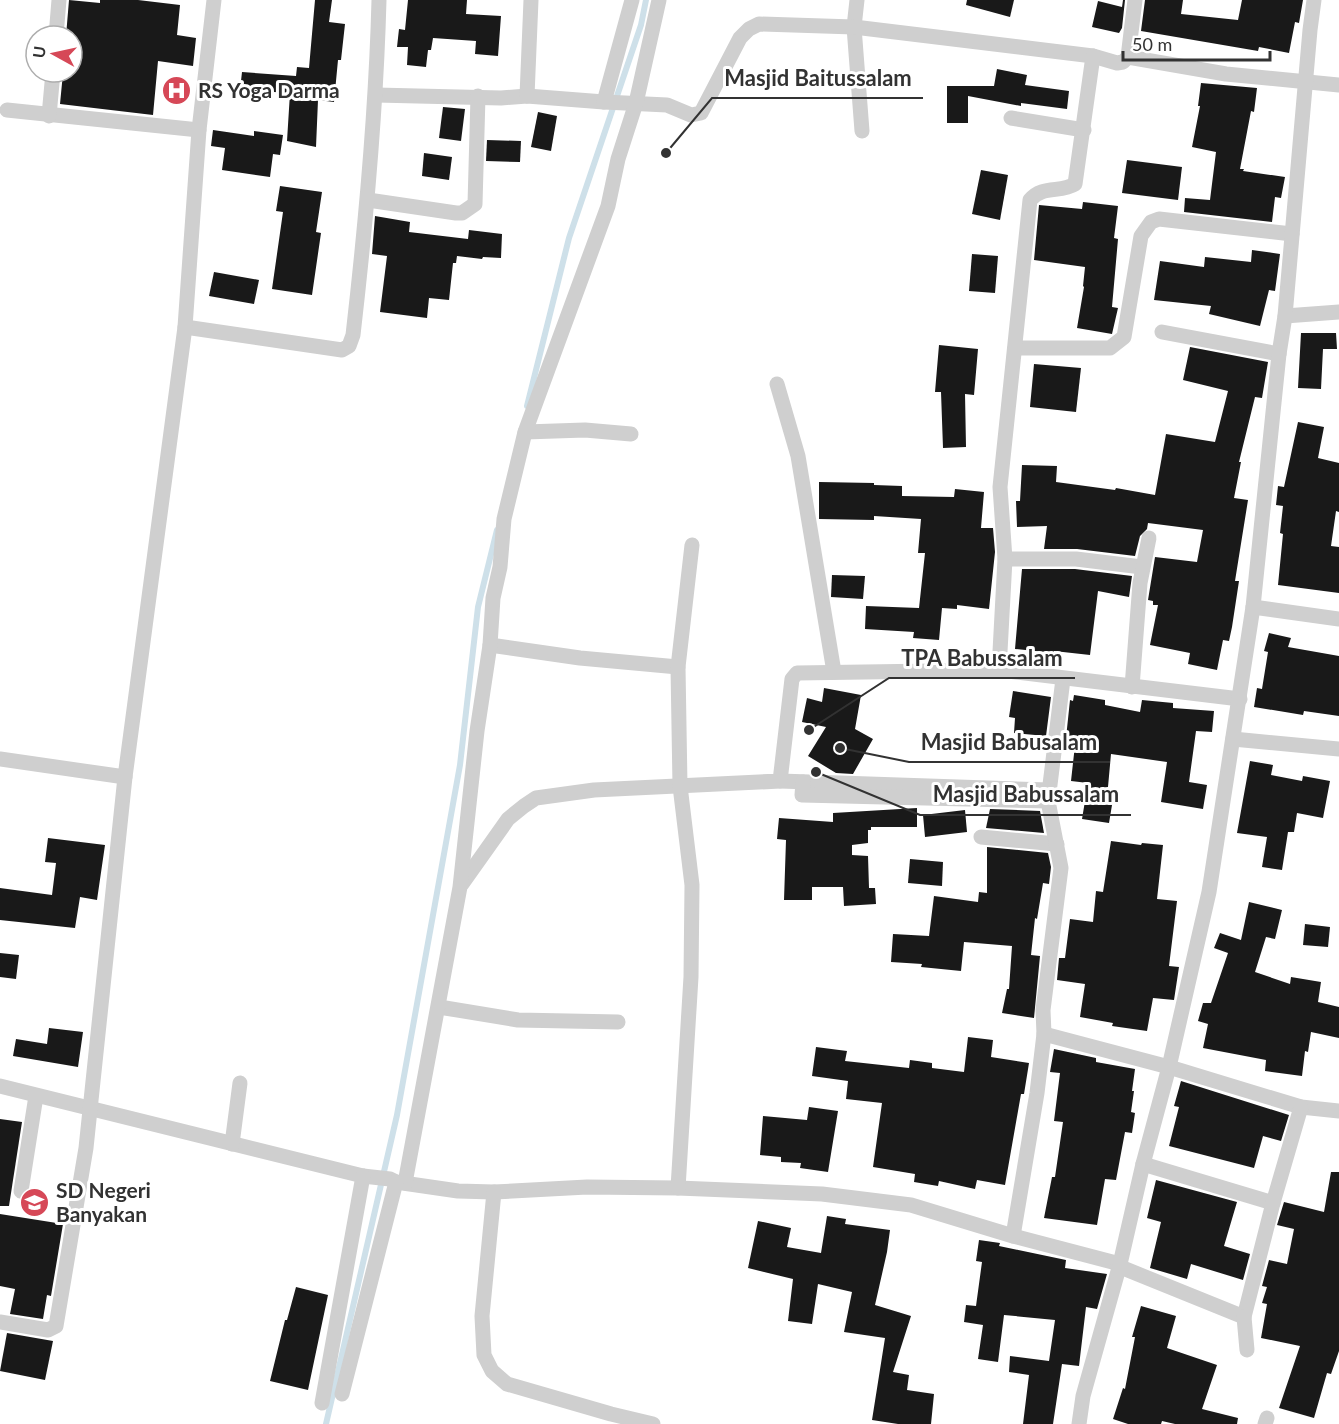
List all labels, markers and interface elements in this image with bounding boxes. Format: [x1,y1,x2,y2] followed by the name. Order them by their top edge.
[24,24,84,84] north arrow
[1123,24,1270,62] scale bar
[1132,33,1172,55] text: 50 m
[28,45,49,59] text: U
[712,58,923,98] callout: Masjid Baitussalam
[724,64,912,91] text: Masjid Baitussalam
[161,75,193,107] hospital icon: RS Yoga Darma
[198,77,340,102] place label: RS Yoga Darma
[889,638,1075,678] callout: TPA Babussalam
[901,644,1063,671] text: TPA Babussalam
[909,722,1110,762] callout: Masjid Babusalam
[921,728,1097,755] text: Masjid Babusalam
[920,775,1131,815] callout: Masjid Babussalam
[933,780,1119,807] text: Masjid Babussalam
[56,1177,151,1226] place label: SD Negeri Banyakan
[19,1187,51,1219] school or university icon: SD Negeri Banyakan

